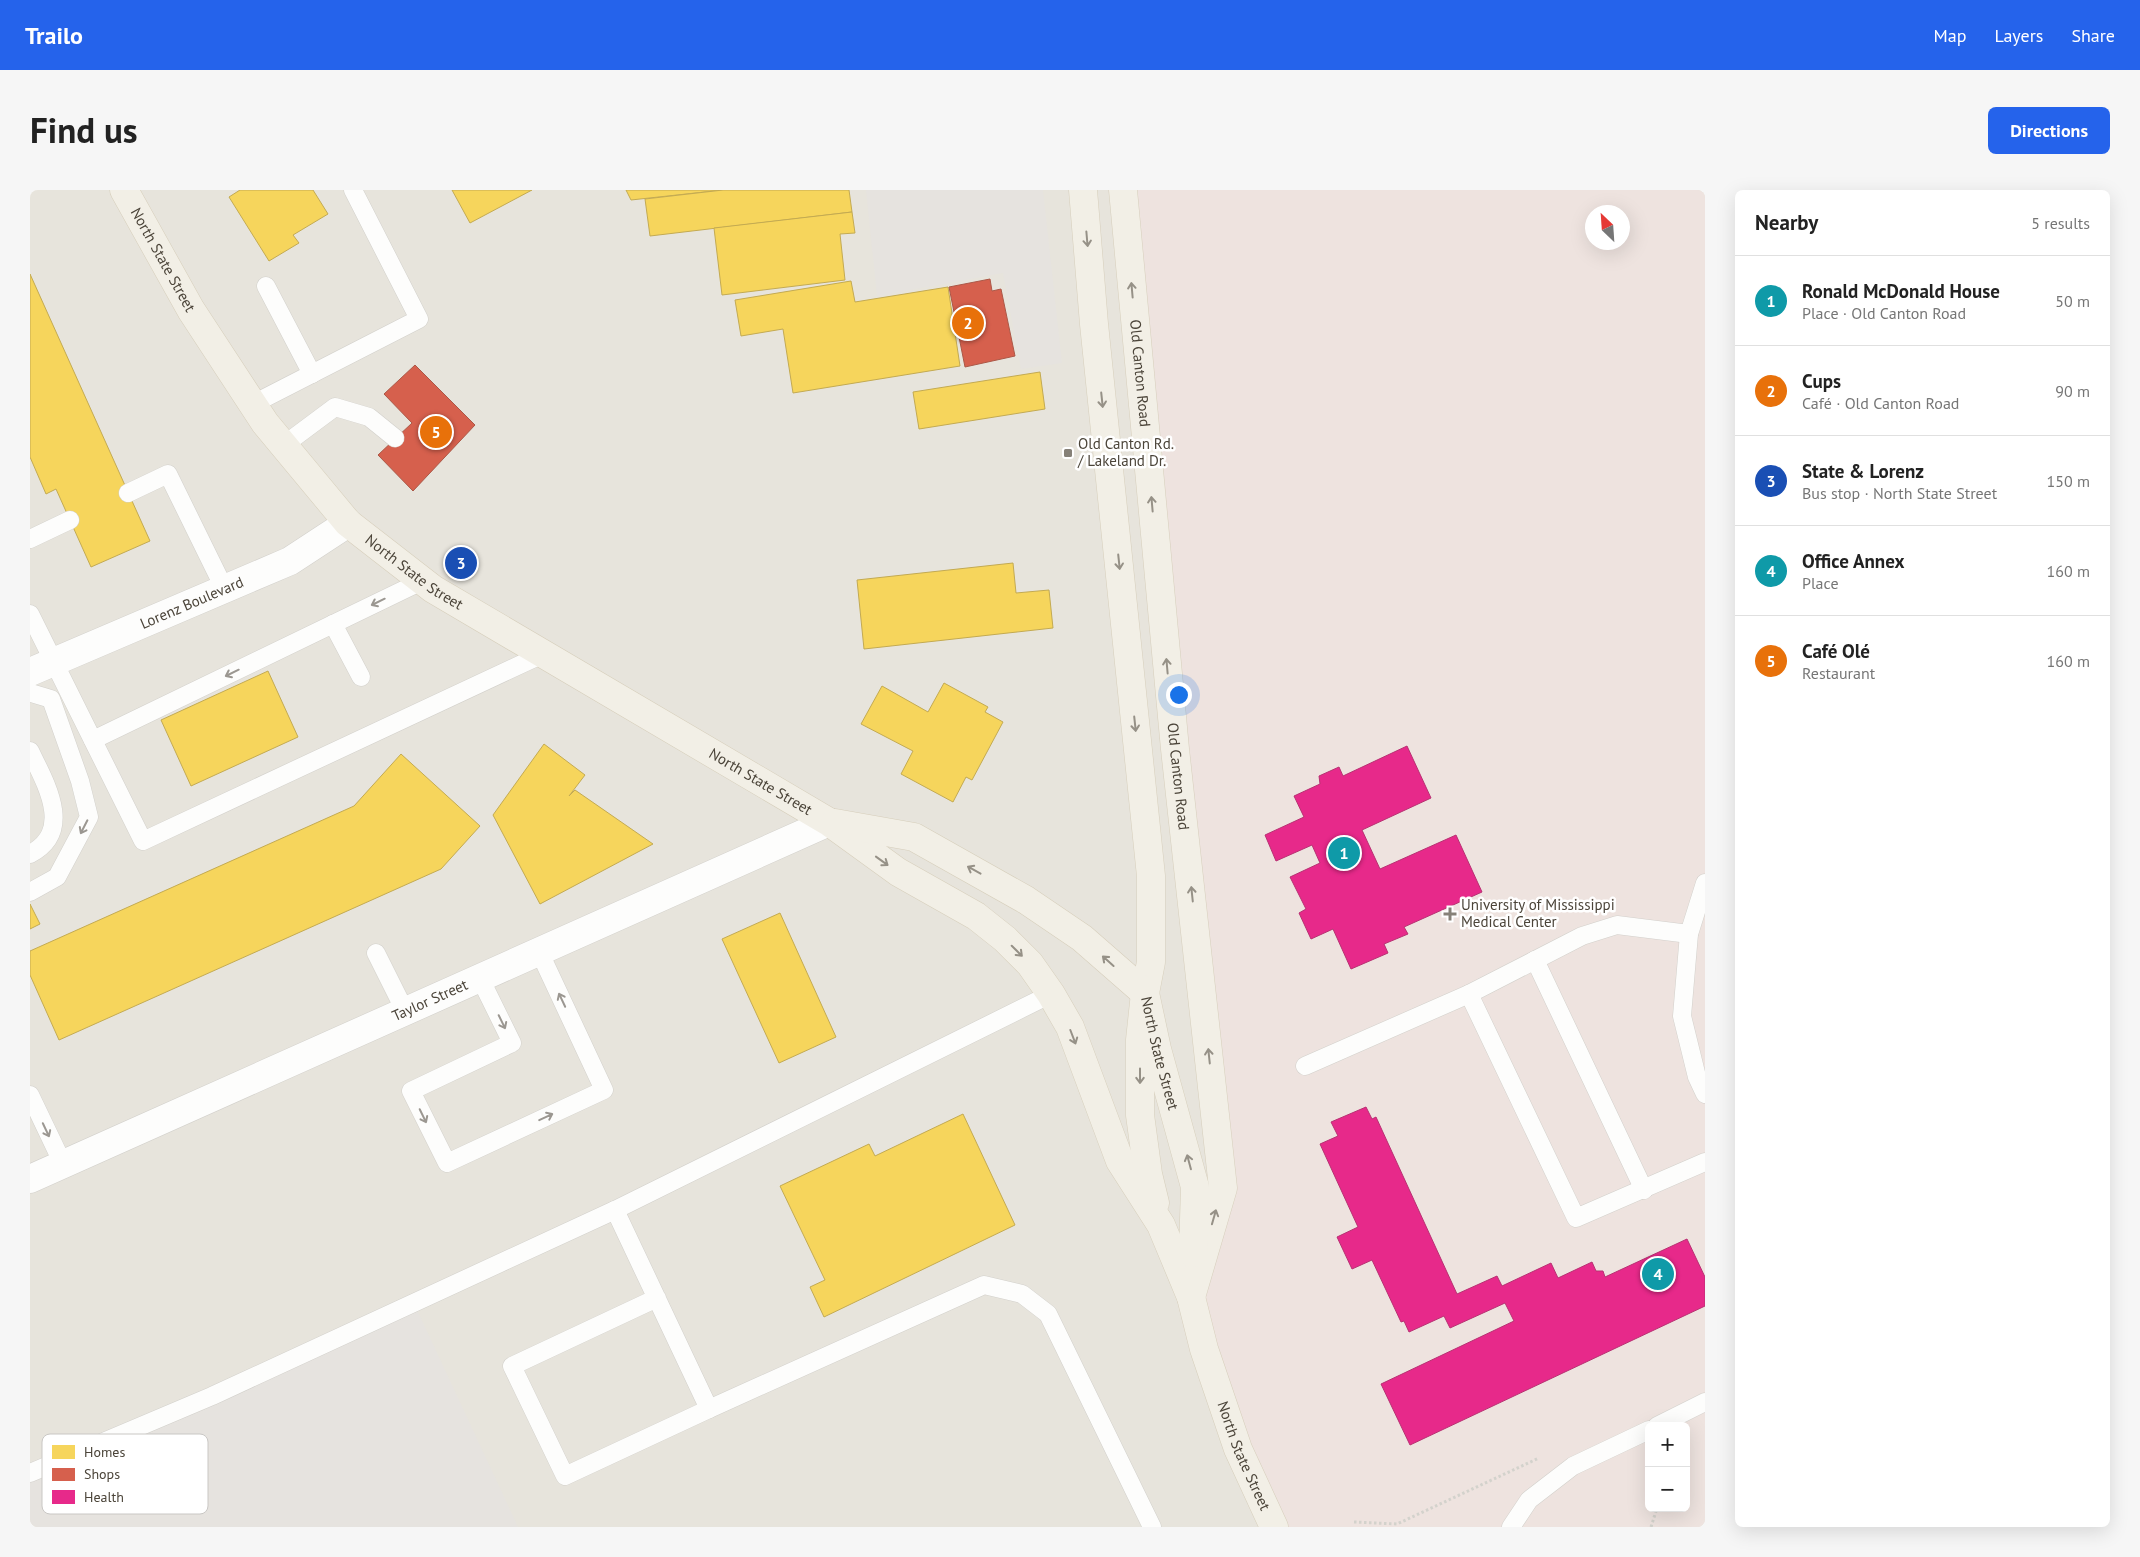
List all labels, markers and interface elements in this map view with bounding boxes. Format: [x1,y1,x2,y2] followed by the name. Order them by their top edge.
[25,20,83,51] text: Trailo
[1934,24,1966,47] text: Map
[1994,24,2043,47] text: Layers
[2071,24,2115,47] text: Share
[30,107,138,153] text: Find us
[1988,107,2110,154] button: Directions
[127,204,200,315] street label: North State Street
[1585,205,1630,250] north arrow
[1755,209,1818,236] text: Nearby
[2031,213,2090,233] text: 5 results
[1082,230,1092,246] one-way arrow
[1802,279,2000,303] text: Ronald McDonald House
[1127,282,1137,298] one-way arrow
[1766,291,1776,311] text: 1
[2055,291,2090,311] text: 50 m
[1802,303,1966,323] text: Place · Old Canton Road
[952,304,984,342] pin: 2
[1126,319,1155,428] street label: Old Canton Road
[1802,369,1841,393] text: Cups
[1766,381,1776,401] text: 2
[2055,381,2090,401] text: 90 m
[1097,392,1107,408] one-way arrow
[1802,393,1959,413] text: Café · Old Canton Road
[420,413,452,451] pin: 5
[1077,434,1174,470] place label: Old Canton Rd. / Lakeland Dr.
[1062,447,1074,459] marker: Old Canton Rd. / Lakeland Dr.
[1802,459,1924,483] text: State & Lorenz
[1766,471,1776,491] text: 3
[2047,471,2090,491] text: 150 m
[1802,483,1997,503] text: Bus stop · North State Street
[1147,497,1157,513] one-way arrow
[362,530,467,614] street label: North State Street
[445,544,477,582] pin: 3
[1802,549,1904,573] text: Office Annex
[1114,554,1123,570] one-way arrow
[1766,561,1776,581] text: 4
[2047,561,2090,581] text: 160 m
[137,572,246,633] street label: Lorenz Boulevard
[1802,573,1839,593] text: Place
[371,598,386,608] one-way arrow
[1802,639,1870,663] text: Café Olé
[1766,651,1776,671] text: 5
[2047,651,2090,671] text: 160 m
[1162,658,1172,674] one-way arrow
[1802,663,1875,683] text: Restaurant
[225,669,240,678] one-way arrow
[1166,682,1192,708] your location
[1130,715,1140,731] one-way arrow
[1164,722,1194,831] street label: Old Canton Road
[706,744,816,819] street label: North State Street
[79,819,88,834] one-way arrow
[1328,834,1360,872] pin: 1
[875,855,889,866] one-way arrow
[967,865,981,875] one-way arrow
[1187,887,1197,903] one-way arrow
[1461,895,1615,931] place label: University of Mississippi Medical Center
[1443,907,1457,921] marker: University of Mississippi Medical Center
[1011,945,1023,957] one-way arrow
[1102,955,1115,966] one-way arrow
[389,975,471,1025] street label: Taylor Street
[556,993,566,1008] one-way arrow
[1137,995,1183,1112] street label: North State Street
[498,1014,507,1029] one-way arrow
[1069,1029,1078,1045] one-way arrow
[1204,1048,1214,1064] one-way arrow
[1135,1068,1145,1084] one-way arrow
[419,1108,428,1123] one-way arrow
[538,1111,553,1121] one-way arrow
[42,1122,52,1137] one-way arrow
[1183,1154,1193,1170] one-way arrow
[1210,1209,1220,1225] one-way arrow
[1642,1255,1674,1293] pin: 4
[1213,1399,1275,1513] street label: North State Street
[1645,1422,1690,1512] map controls
[1645,1422,1690,1467] button: +
[42,1434,208,1514] legend
[84,1443,125,1461] text: Homes
[84,1465,120,1483] text: Shops
[1645,1467,1690,1512] button: −
[84,1488,124,1506] text: Health

